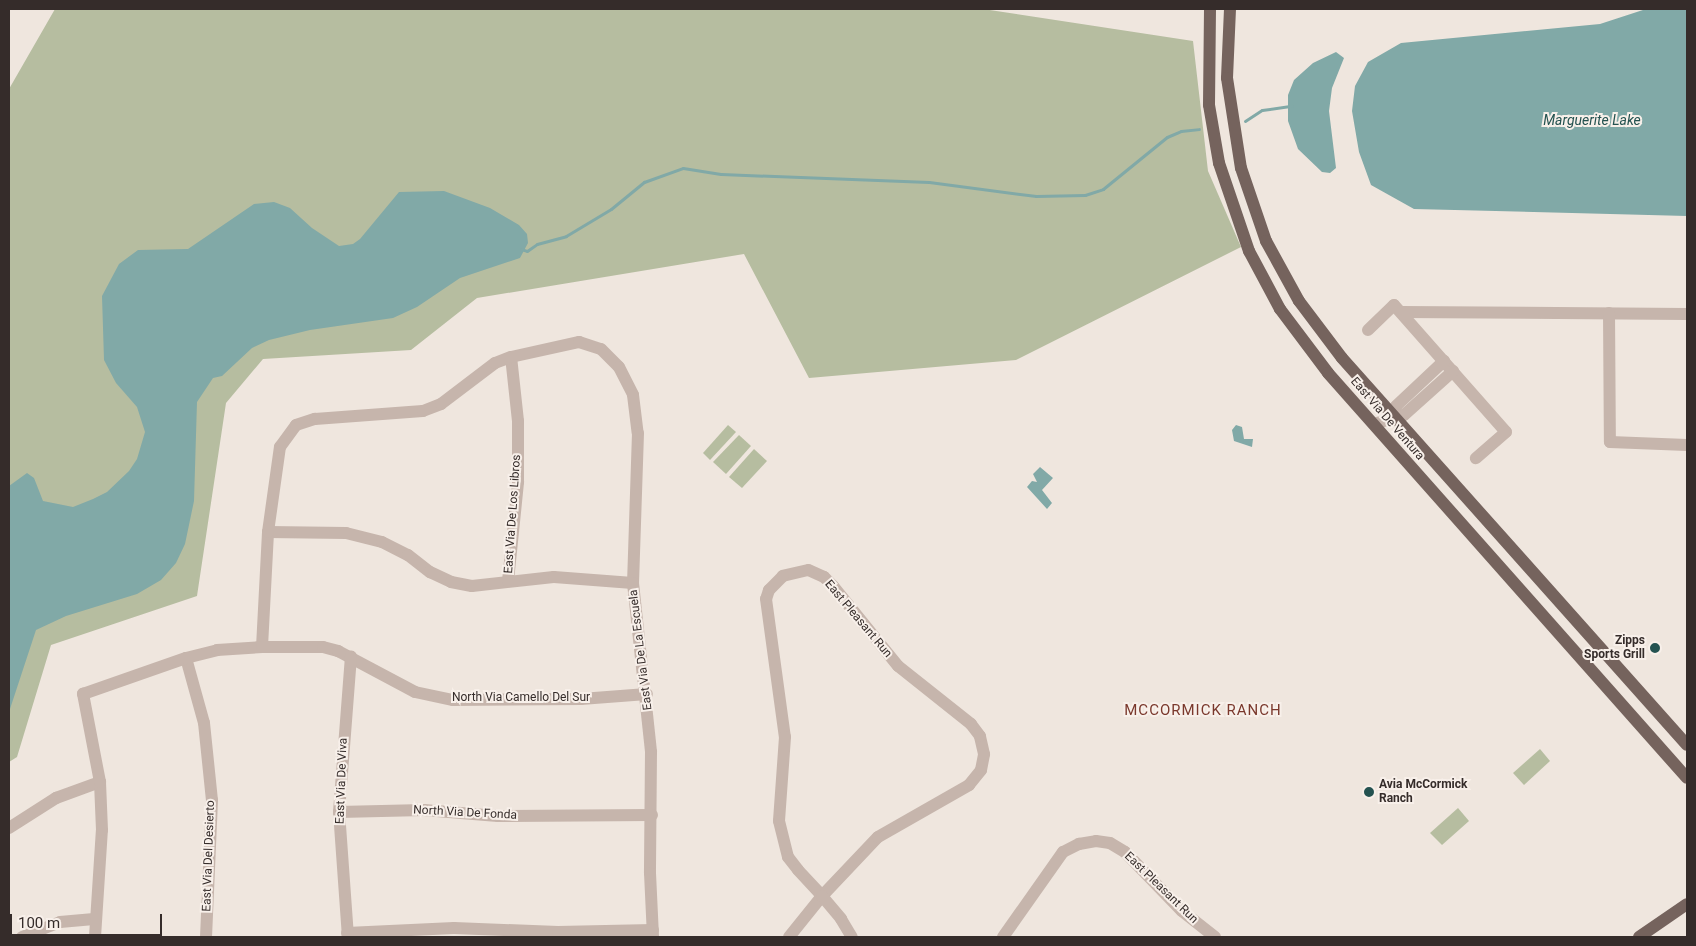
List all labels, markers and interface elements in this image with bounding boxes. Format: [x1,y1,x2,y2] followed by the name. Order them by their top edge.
[1543,112,1641,128] water label: Marguerite Lake
[1347,375,1427,463] street label: East Via De Ventura
[502,454,524,574] street label: East Via De Los Libros
[821,577,895,661] street label: East Pleasant Run
[626,589,656,711] street label: East Via De La Escuela
[1584,634,1645,662] place label: Zipps Sports Grill
[1649,642,1661,654] marker: Zipps Sports Grill
[452,691,590,705] street label: North Via Camello Del Sur
[1122,702,1284,720] district label: MCCORMICK RANCH
[333,738,351,824] street label: East Via De Viva
[1379,778,1467,806] place label: Avia McCormick Ranch
[1363,786,1375,798] marker: Avia McCormick Ranch
[200,800,218,912] street label: East Via Del Desierto
[413,803,517,823] street label: North Via De Fonda
[1121,849,1201,927] street label: East Pleasant Run
[12,904,165,936] scale bar
[18,914,60,932] text: 100 m

